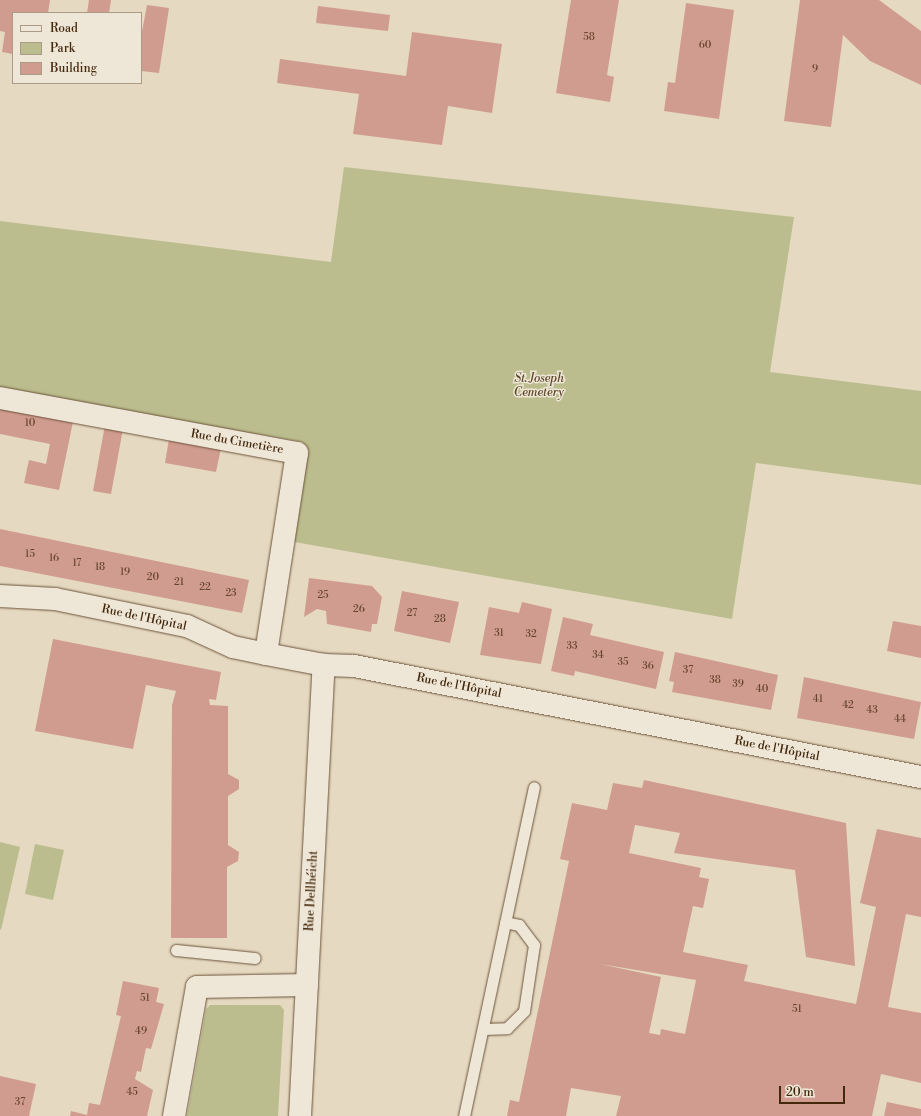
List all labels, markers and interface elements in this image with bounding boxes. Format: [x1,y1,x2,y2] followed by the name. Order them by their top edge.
[12,12,142,84] legend
[50,21,78,36] text: Road
[583,32,595,44] house number: 58
[699,40,711,52] house number: 60
[50,41,75,56] text: Park
[50,61,97,76] text: Building
[812,64,818,76] house number: 9
[514,372,564,400] park label: St. Joseph Cemetery
[25,418,35,430] house number: 10
[189,427,285,457] street label: Rue du Cimetière
[25,549,35,561] house number: 15
[49,553,59,565] house number: 16
[73,558,81,570] house number: 17
[95,562,105,574] house number: 18
[120,567,130,579] house number: 19
[147,572,159,584] house number: 20
[174,577,184,589] house number: 21
[199,582,211,594] house number: 22
[225,588,237,600] house number: 23
[317,590,329,602] house number: 25
[100,602,188,634] street label: Rue de l'Hôpital
[353,604,365,616] house number: 26
[407,608,417,620] house number: 27
[434,614,446,626] house number: 28
[494,628,504,640] house number: 31
[525,629,537,641] house number: 32
[566,641,578,653] house number: 33
[592,650,604,662] house number: 34
[617,657,629,669] house number: 35
[642,661,654,673] house number: 36
[683,665,693,677] house number: 37
[415,671,503,701] street label: Rue de l'Hôpital
[709,675,721,687] house number: 38
[732,679,744,691] house number: 39
[756,684,768,696] house number: 40
[813,694,823,706] house number: 41
[842,700,854,712] house number: 42
[866,705,878,717] house number: 43
[894,714,906,726] house number: 44
[733,734,821,764] street label: Rue de l'Hôpital
[303,850,321,932] street label: Rue Dellhéicht
[140,993,150,1005] house number: 51
[792,1004,802,1016] house number: 51
[135,1026,147,1038] house number: 49
[781,1078,847,1104] scale bar
[786,1085,814,1100] text: 20 m
[126,1087,138,1099] house number: 45
[15,1097,25,1109] house number: 37

